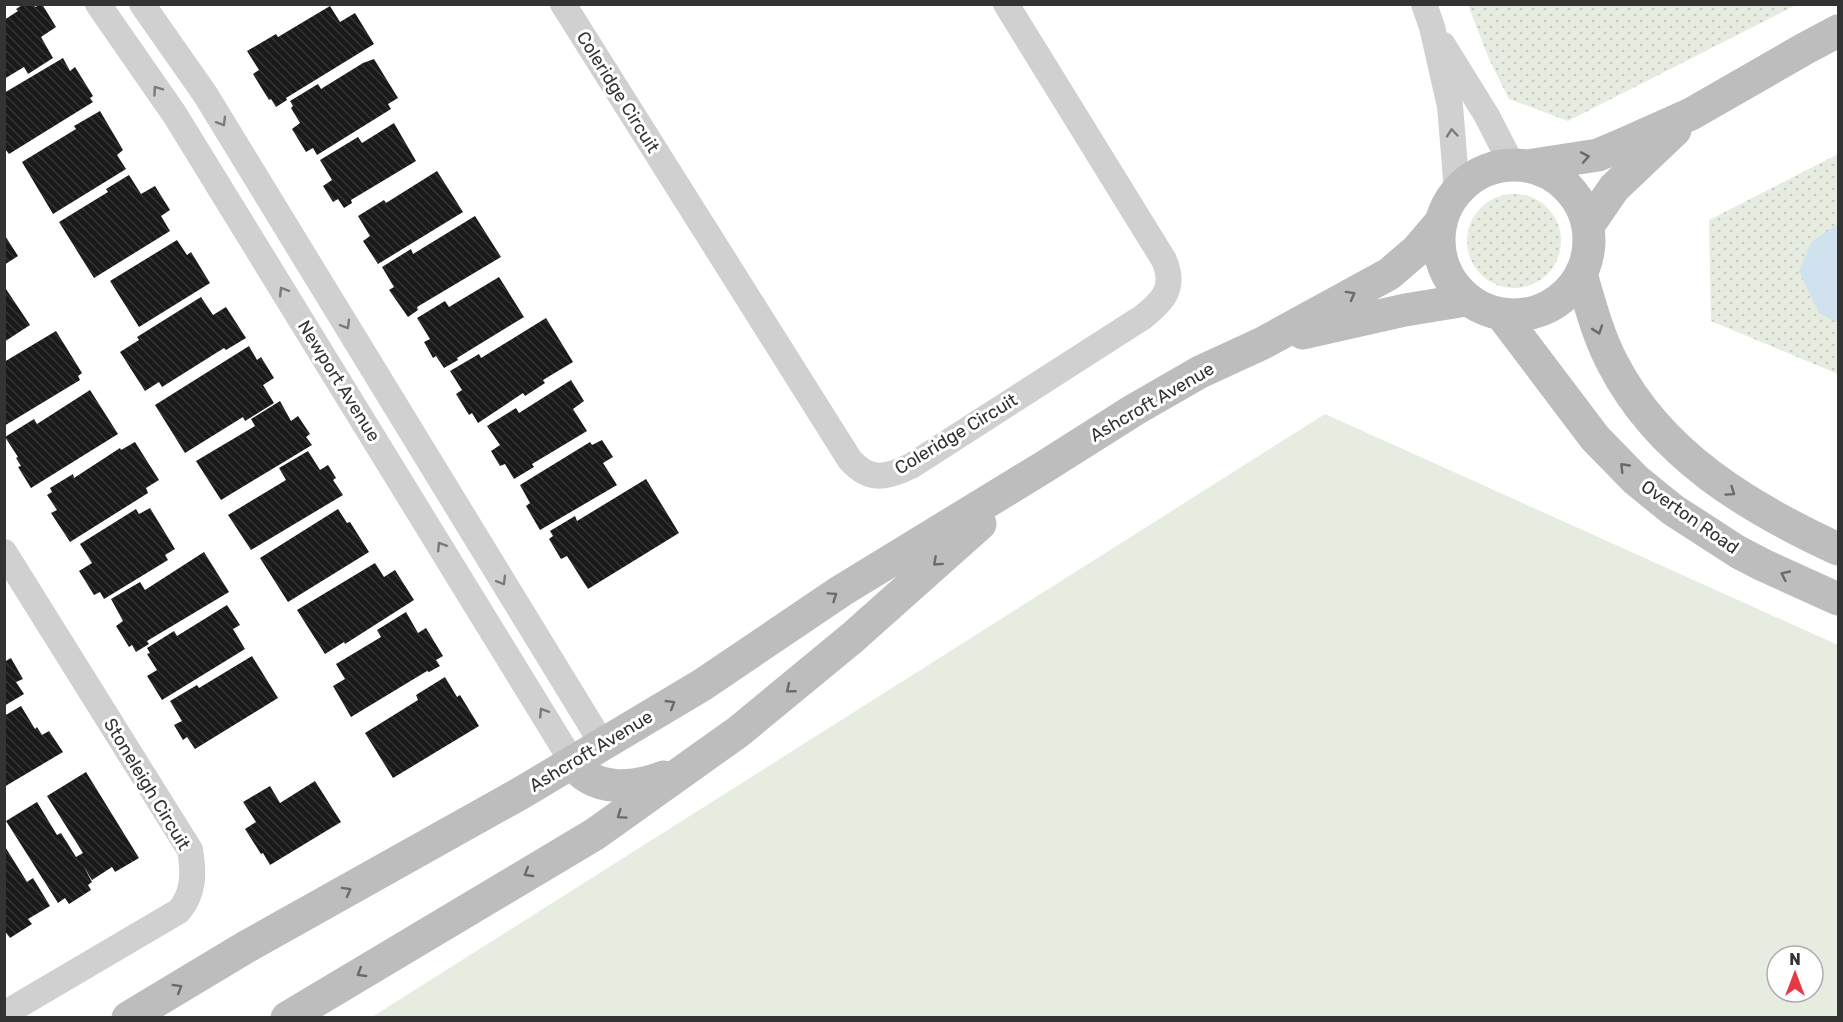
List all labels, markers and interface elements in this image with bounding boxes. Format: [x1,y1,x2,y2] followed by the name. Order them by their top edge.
[572,27,664,157] street label: Coleridge Circuit
[154,86,165,97] one-way arrow
[215,116,227,126] one-way arrow
[1445,129,1458,138] one-way arrow
[1580,151,1590,163] one-way arrow
[279,287,291,297] one-way arrow
[1345,291,1355,302] one-way arrow
[293,316,385,446] street label: Newport Avenue
[338,319,350,329] one-way arrow
[1591,324,1604,335] one-way arrow
[1086,357,1218,447] street label: Ashcroft Avenue
[891,389,1021,479] street label: Coleridge Circuit
[1620,464,1631,475] one-way arrow
[1637,475,1743,559] street label: Overton Road
[1725,485,1736,496] one-way arrow
[436,542,448,552] one-way arrow
[934,555,944,566] one-way arrow
[1780,570,1791,582] one-way arrow
[494,575,506,585] one-way arrow
[826,592,837,603] one-way arrow
[786,682,797,693] one-way arrow
[665,700,675,712] one-way arrow
[525,706,657,796] street label: Ashcroft Avenue
[539,708,551,718] one-way arrow
[99,714,195,854] street label: Stoneleigh Circuit
[616,808,627,819] one-way arrow
[524,866,535,877] one-way arrow
[341,886,351,898] one-way arrow
[1765,944,1825,1004] north arrow
[1789,950,1801,969] text: N
[357,966,367,977] one-way arrow
[172,983,182,995] one-way arrow

